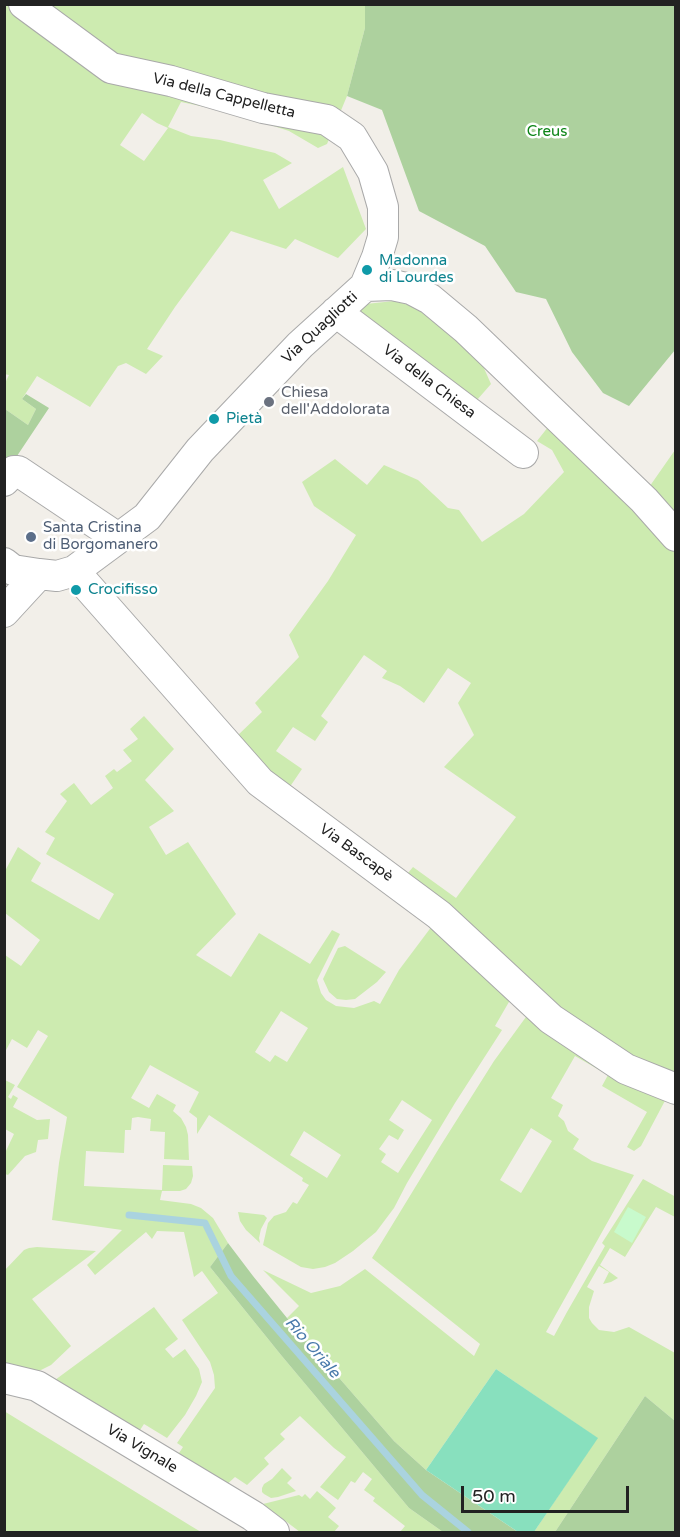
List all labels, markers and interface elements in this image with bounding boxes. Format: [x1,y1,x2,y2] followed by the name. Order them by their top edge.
[151,70,297,122] street label: Via della Cappelletta
[527,123,567,141] park label: Creus
[379,252,454,287] place label: Madonna di Lourdes
[360,263,374,277] marker: Madonna di Lourdes
[278,288,362,368] street label: Via Quagliotti
[379,341,479,423] street label: Via della Chiesa
[281,384,390,419] place label: Chiesa dell'Addolorata
[262,395,276,409] marker: Chiesa dell'Addolorata
[226,410,262,428] place label: Pietà
[207,412,221,426] marker: Pietà
[43,519,158,554] place label: Santa Cristina di Borgomanero
[24,530,38,544] marker: Santa Cristina di Borgomanero
[88,581,158,599] place label: Crocifisso
[69,583,83,597] marker: Crocifisso
[316,820,396,886] street label: Via Bascapè
[280,1314,344,1382] water label: Rio Oriale
[103,1421,181,1477] street label: Via Vignale
[464,1474,632,1512] scale bar
[472,1485,516,1507] text: 50 m

